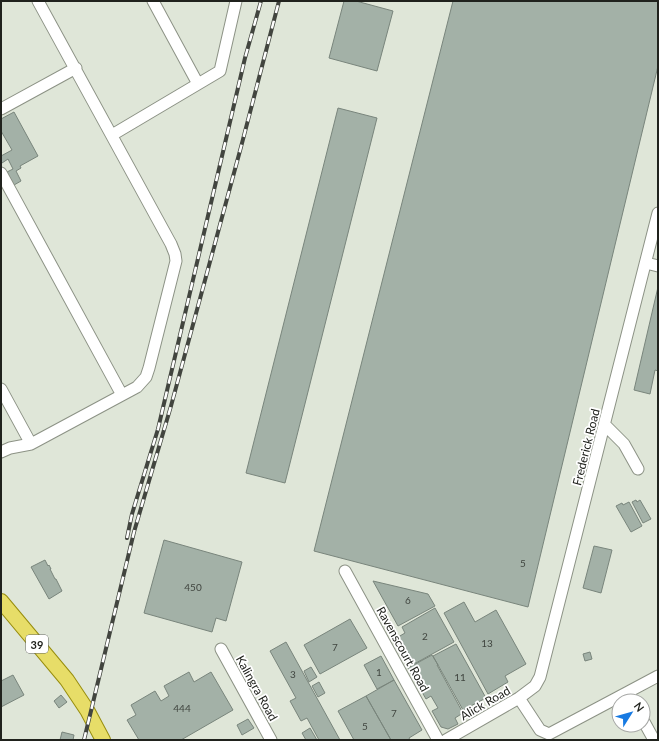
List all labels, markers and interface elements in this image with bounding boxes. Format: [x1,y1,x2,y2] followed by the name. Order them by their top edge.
[569,407,603,487] street label: Frederick Road
[520,557,526,569] house number: 5
[184,581,202,593] house number: 450
[405,594,411,606] house number: 6
[373,604,433,694] street label: Ravenscourt Road
[422,630,428,642] house number: 2
[26,635,48,653] road number: 39
[481,637,493,649] house number: 13
[332,641,338,653] house number: 7
[233,653,281,723] street label: Kalingra Road
[376,666,382,678] house number: 1
[290,668,296,680] house number: 3
[454,671,466,683] house number: 11
[457,683,513,723] street label: Alick Road
[611,693,651,733] north arrow
[632,699,647,714] text: N
[173,702,191,714] house number: 444
[391,707,397,719] house number: 7
[362,720,368,732] house number: 5

